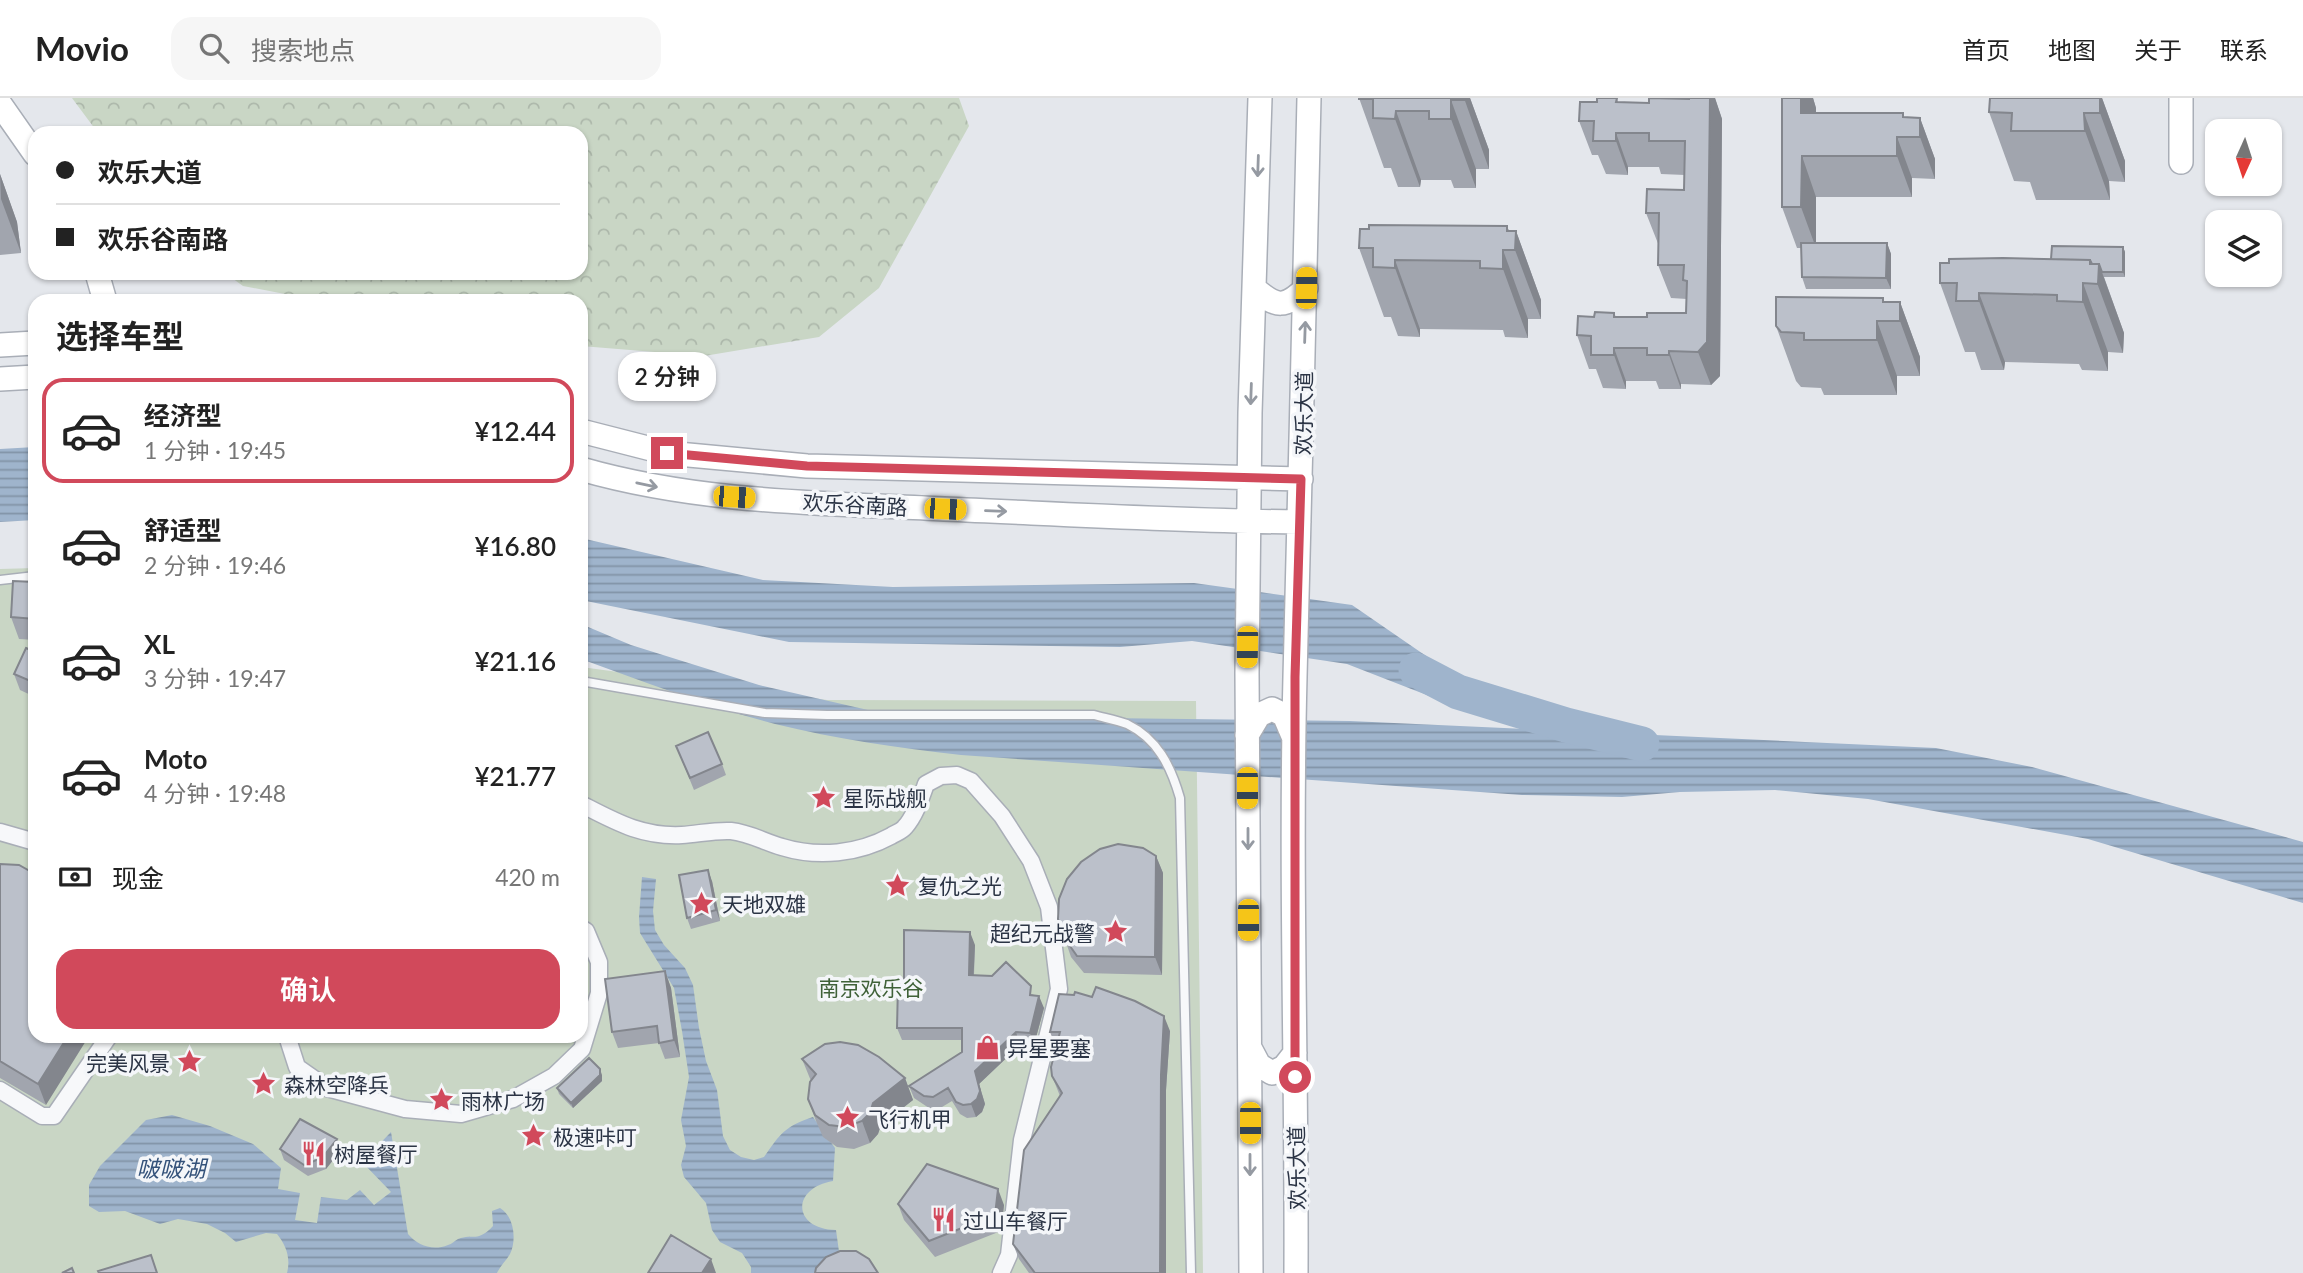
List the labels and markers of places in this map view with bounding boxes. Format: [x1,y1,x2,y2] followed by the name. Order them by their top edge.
[809,783,837,811] place icon: 星际战舰
[843,785,927,810] place label: 星际战舰
[884,871,912,899] place icon: 复仇之光
[918,873,1002,898] place label: 复仇之光
[688,889,716,917] place icon: 天地双雄
[722,891,806,916] place label: 天地双雄
[1101,918,1129,946] place icon: 超纪元战警
[990,920,1095,945] place label: 超纪元战警
[973,1033,1001,1061] shop icon: 异星要塞
[1007,1035,1091,1060] place label: 异星要塞
[176,1048,204,1076] place icon: 完美风景
[86,1050,170,1075] place label: 完美风景
[250,1070,278,1098] place icon: 森林空降兵
[284,1072,389,1097] place label: 森林空降兵
[427,1086,455,1114] place icon: 雨林广场
[461,1088,545,1113] place label: 雨林广场
[834,1104,862,1132] place icon: 飞行机甲
[868,1106,952,1131] place label: 飞行机甲
[519,1122,547,1150] place icon: 极速咔叮
[553,1124,637,1149] place label: 极速咔叮
[300,1139,328,1167] restaurant icon: 树屋餐厅
[334,1141,418,1166] place label: 树屋餐厅
[929,1206,957,1234] restaurant icon: 过山车餐厅
[963,1208,1068,1233] place label: 过山车餐厅

